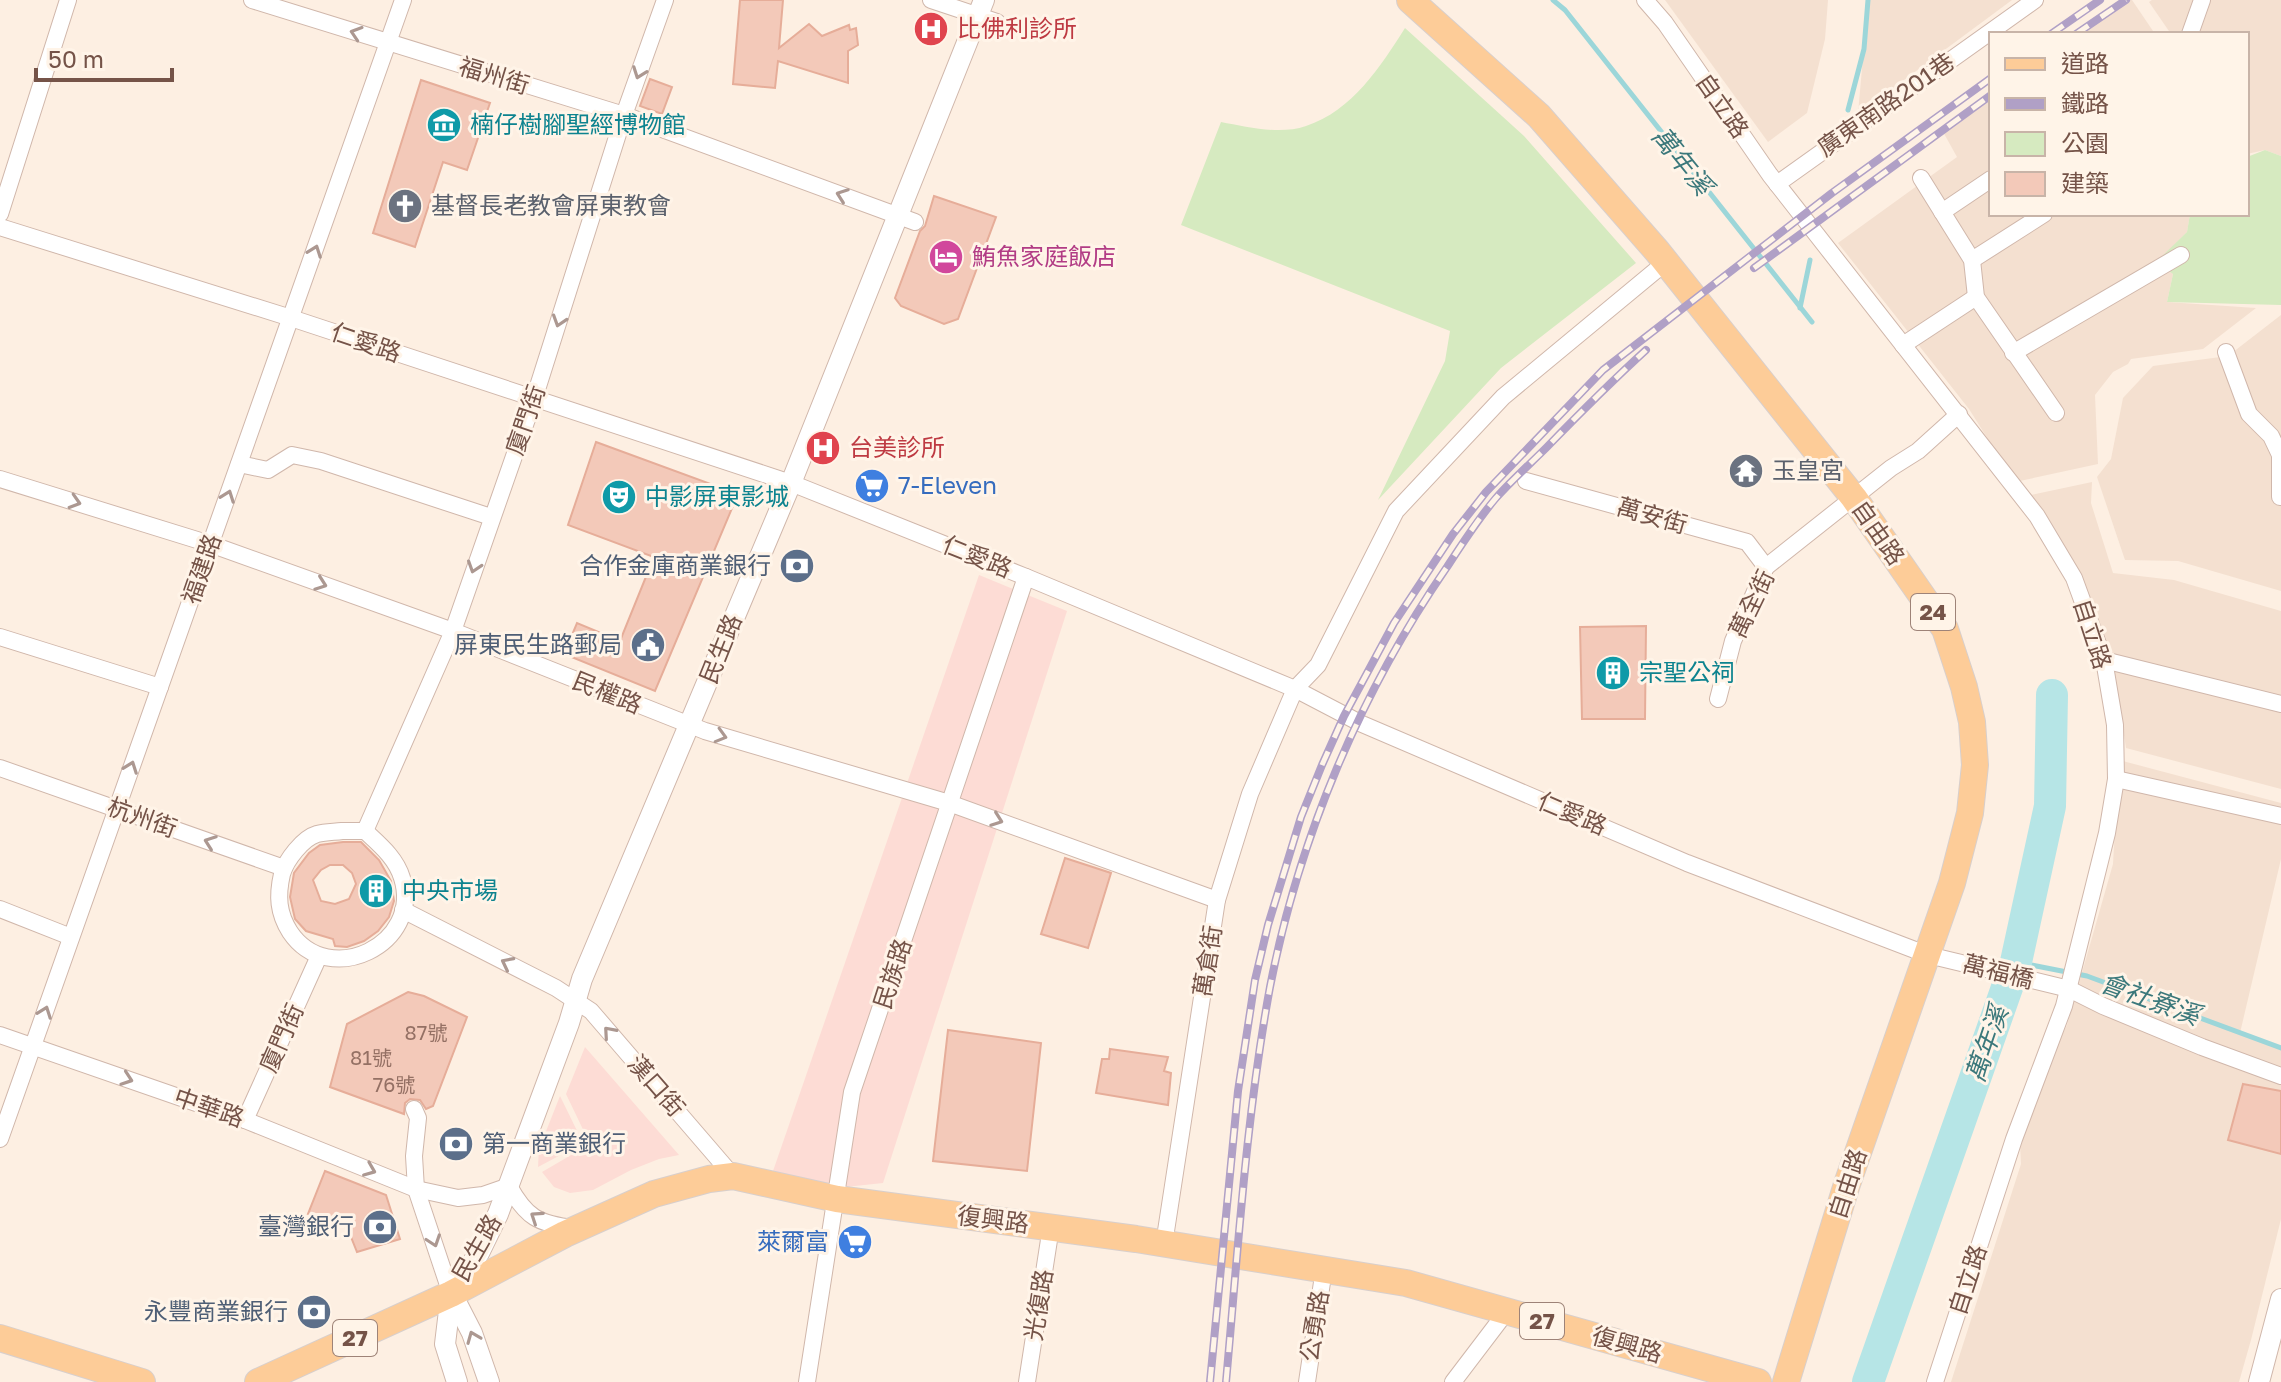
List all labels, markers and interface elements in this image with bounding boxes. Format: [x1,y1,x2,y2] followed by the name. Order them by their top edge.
[912,10,950,48] hospital icon: 比佛利診所
[957,13,1077,42] place label: 比佛利診所
[350,27,364,43] one-way arrow
[36,32,172,82] scale bar
[1989,32,2249,216] legend
[48,44,104,73] text: 50 m
[1811,46,1959,162] street label: 廣東南路201巷
[2061,48,2109,77] text: 道路
[456,50,533,99] street label: 福州街
[632,66,648,80] one-way arrow
[1691,67,1756,143] street label: 自立路
[2061,88,2109,117] text: 鐵路
[425,106,463,144] museum icon: 楠仔樹腳聖經博物館
[470,109,686,138] place label: 楠仔樹腳聖經博物館
[1646,121,1721,204] water label: 萬年溪
[2061,128,2109,157] text: 公園
[2061,168,2109,197] text: 建築
[386,187,424,225] church icon: 基督長老教會屏東教會
[836,188,850,205] one-way arrow
[431,190,671,219] place label: 基督長老教會屏東教會
[927,238,965,276] hotel icon: 鮪魚家庭飯店
[972,241,1116,270] place label: 鮪魚家庭飯店
[305,244,321,258] one-way arrow
[552,313,568,327] one-way arrow
[328,316,405,367] street label: 仁愛路
[499,381,550,458] street label: 廈門街
[804,429,842,467] hospital icon: 台美診所
[849,432,945,461] place label: 台美診所
[1727,452,1765,490] temple icon: 玉皇宮
[1772,455,1844,484] place label: 玉皇宮
[853,467,891,505] supermarket icon: 7-Eleven
[898,470,997,499] place label: 7-Eleven
[600,478,638,516] theatre icon: 中影屏東影城
[645,481,789,510] place label: 中影屏東影城
[218,489,234,503] one-way arrow
[1614,491,1691,538] street label: 萬安街
[67,493,81,509] one-way arrow
[1847,494,1912,570] street label: 自由路
[939,529,1016,583] street label: 仁愛路
[175,530,226,607] street label: 福建路
[778,547,816,585] bank icon: 合作金庫商業銀行
[579,550,771,579] place label: 合作金庫商業銀行
[468,559,484,573] one-way arrow
[1722,565,1779,642] street label: 萬全街
[314,574,328,590] one-way arrow
[1911,594,1955,630] road number: 24
[2069,595,2118,672] street label: 自立路
[693,610,747,687] street label: 民生路
[629,626,667,664] public building icon: 屏東民生路郵局
[454,629,622,658] place label: 屏東民生路郵局
[1594,654,1632,692] building icon: 宗聖公祠
[1639,657,1735,686] place label: 宗聖公祠
[569,665,646,719] street label: 民權路
[714,726,728,743] one-way arrow
[122,761,138,775] one-way arrow
[1534,785,1611,840] street label: 仁愛路
[104,791,181,843] street label: 杭州街
[989,810,1003,827] one-way arrow
[204,835,218,852] one-way arrow
[357,872,395,910] building icon: 中央市場
[402,875,498,904] place label: 中央市場
[1187,923,1226,999] street label: 萬倉街
[867,935,916,1012] street label: 民族路
[1960,948,2037,993] street label: 萬福橋
[501,957,515,972] one-way arrow
[2096,966,2208,1032] water label: 會社寮溪
[1959,998,2015,1086] water label: 萬年溪
[253,999,309,1076] street label: 廈門街
[35,1006,51,1020] one-way arrow
[405,1020,447,1044] house number: 87號
[604,1026,619,1041] one-way arrow
[350,1045,392,1069] house number: 81號
[623,1048,692,1122] street label: 漢口街
[119,1070,133,1086] one-way arrow
[373,1072,415,1096] house number: 76號
[171,1081,248,1132] street label: 中華路
[437,1125,475,1163] bank icon: 第一商業銀行
[482,1128,626,1157] place label: 第一商業銀行
[1822,1145,1871,1222] street label: 自由路
[362,1160,376,1177] one-way arrow
[956,1200,1031,1237] street label: 復興路
[361,1208,399,1246] bank icon: 臺灣銀行
[445,1209,506,1286] street label: 民生路
[258,1211,354,1240] place label: 臺灣銀行
[531,1212,545,1227] one-way arrow
[836,1223,874,1261] supermarket icon: 萊爾富
[757,1226,829,1255] place label: 萊爾富
[424,1233,440,1247] one-way arrow
[1942,1241,1991,1318] street label: 自立路
[1018,1267,1057,1343] street label: 光復路
[1294,1288,1333,1364] street label: 公勇路
[295,1293,333,1331] bank icon: 永豐商業銀行
[144,1296,288,1325] place label: 永豐商業銀行
[1520,1303,1564,1339] road number: 27
[333,1320,377,1356] road number: 27
[1589,1320,1666,1367] street label: 復興路
[466,1331,482,1345] one-way arrow

